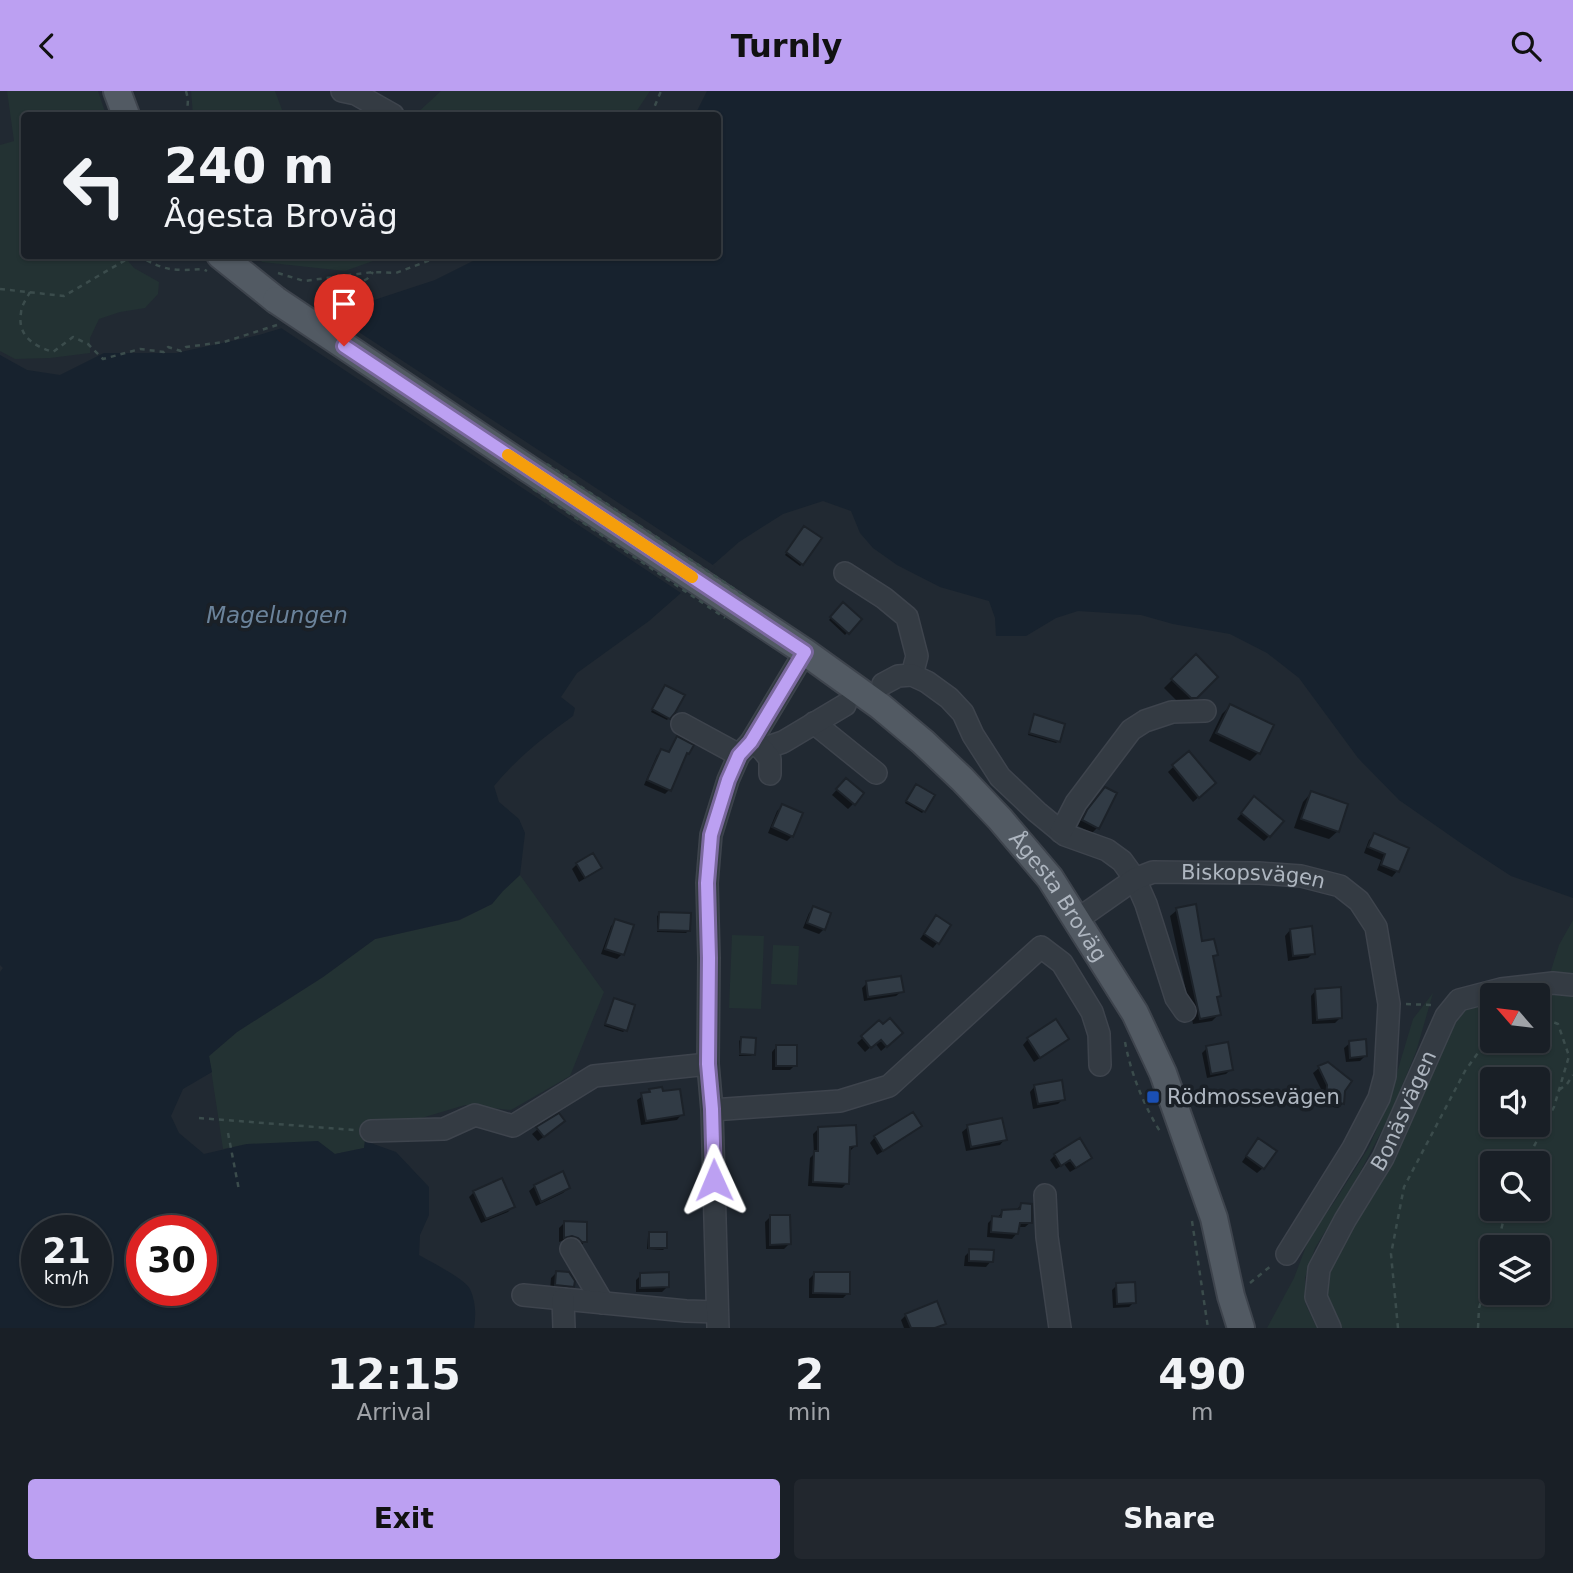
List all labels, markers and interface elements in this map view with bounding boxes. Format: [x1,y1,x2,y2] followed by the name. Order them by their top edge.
[28,27,66,65] icon: back
[731,27,842,65] text: Turnly
[1507,27,1545,65] icon: search
[164,138,334,195] text: 240 m
[49,140,140,231] icon: left
[164,197,398,235] text: Ågesta Broväg
[314,274,374,346] pin
[325,285,363,323] icon: arrive
[206,602,348,628] water label: Magelungen
[1004,826,1112,966] street label: Ågesta Broväg
[1181,860,1328,894] street label: Biskopsvägen
[1480,983,1550,1053] north arrow
[1480,983,1550,1305] map controls
[1366,1047,1441,1175] street label: Bonäsvägen
[1480,1067,1550,1137] button: sound
[1167,1085,1340,1109] place label: Rödmossevägen
[1145,1089,1161,1105] marker: Rödmossevägen
[677,1143,751,1217] position arrow
[1480,1151,1550,1221] button: search
[126,1215,217,1306] speed limit sign: 30
[42,1231,91,1271] text: 21
[1480,1235,1550,1305] button: layers
[44,1267,89,1288] text: km/h
[327,1350,461,1399] text: 12:15
[795,1350,824,1399] text: 2
[1158,1350,1246,1399] text: 490
[357,1399,431,1425] text: Arrival
[788,1399,831,1425] text: min
[1191,1399,1213,1425] text: m
[28,1479,780,1559] button: Exit
[794,1479,1545,1559] button: Share

